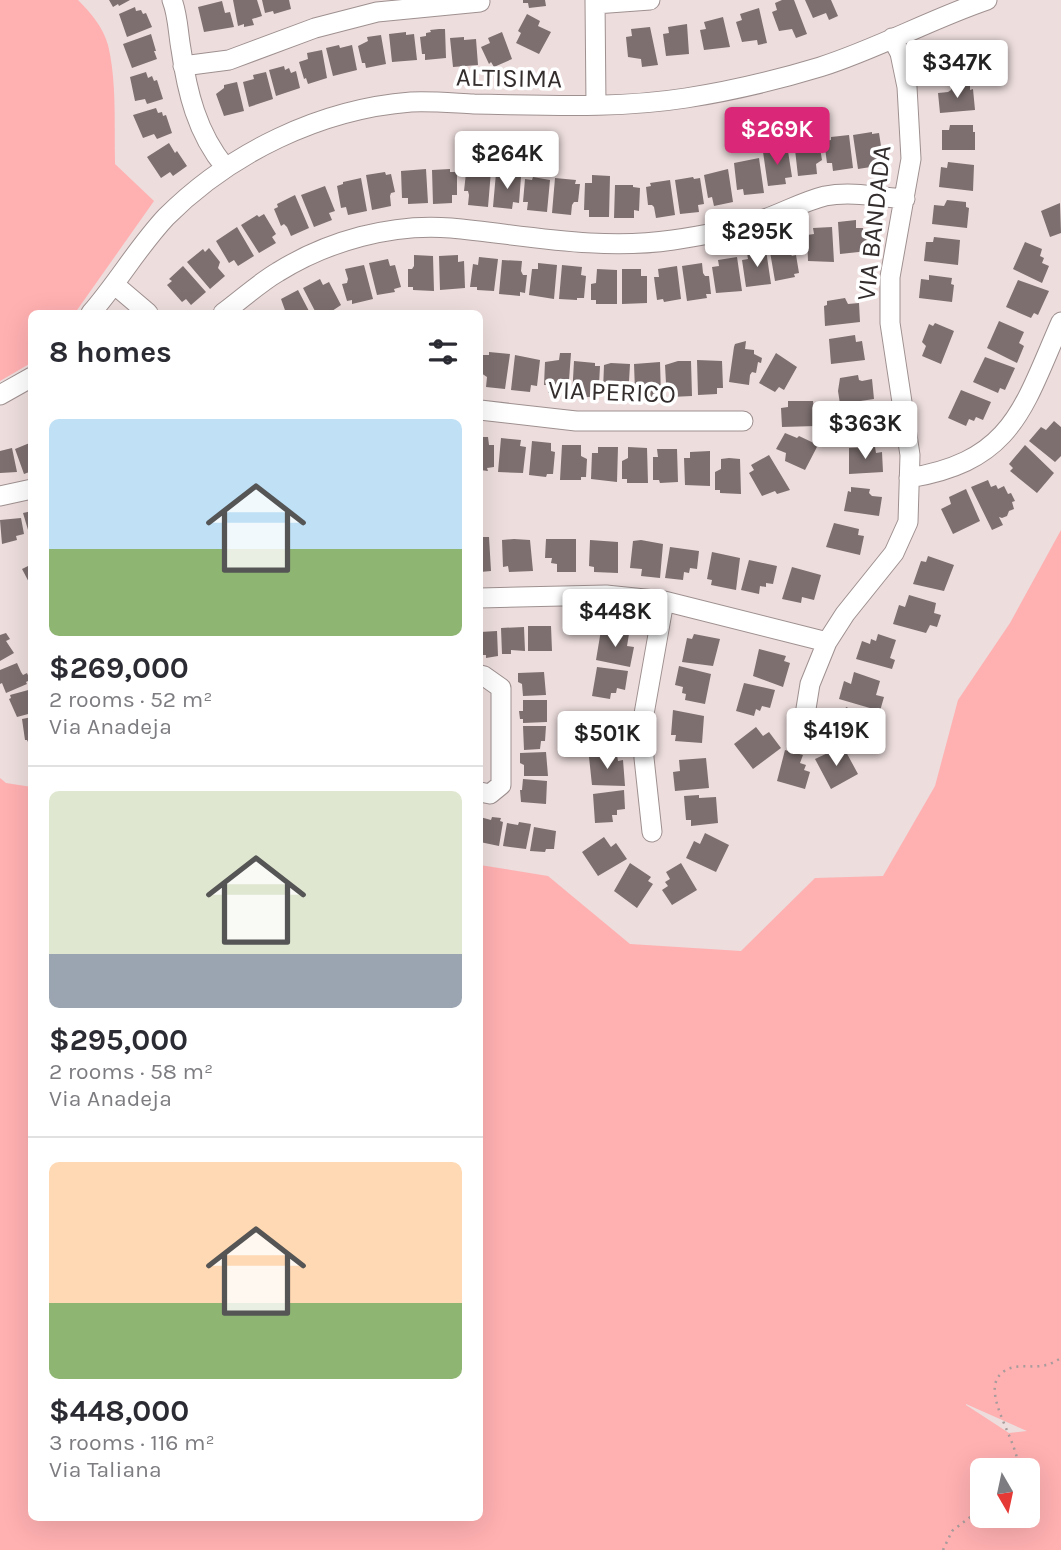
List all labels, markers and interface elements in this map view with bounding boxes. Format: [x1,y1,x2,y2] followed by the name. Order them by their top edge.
[908,41,1006,100] pin: $347K
[922,49,992,76] text: $347K
[456,62,562,94] street label: ALTISIMA
[728,108,826,167] pin: $269K
[741,116,813,143] text: $269K
[458,132,556,191] pin: $264K
[471,140,543,167] text: $264K
[850,144,898,302] street label: VIA BANDADA
[708,210,806,269] pin: $295K
[721,218,793,245] text: $295K
[424,333,462,371] icon: filters
[49,334,172,370] text: 8 homes
[548,374,676,410] street label: VIA PERICO
[816,402,914,461] pin: $363K
[828,410,902,437] text: $363K
[193,465,319,591] icon: home
[566,590,664,649] pin: $448K
[578,598,652,625] text: $448K
[49,650,189,686] text: $269,000
[49,686,212,713] text: 2 rooms · 52 m²
[787,708,885,768] pin: $419K
[558,712,656,771] pin: $501K
[49,713,172,740] text: Via Anadeja
[803,717,869,744] text: $419K
[573,720,641,747] text: $501K
[193,837,319,963] icon: home
[49,1022,188,1058] text: $295,000
[49,1058,213,1085] text: 2 rooms · 58 m²
[49,1085,172,1112] text: Via Anadeja
[193,1208,319,1334] icon: home
[49,1393,189,1429] text: $448,000
[49,1429,215,1456] text: 3 rooms · 116 m²
[49,1456,162,1483] text: Via Taliana
[970,1458,1040,1528] north arrow
[970,1458,1040,1528] map controls

